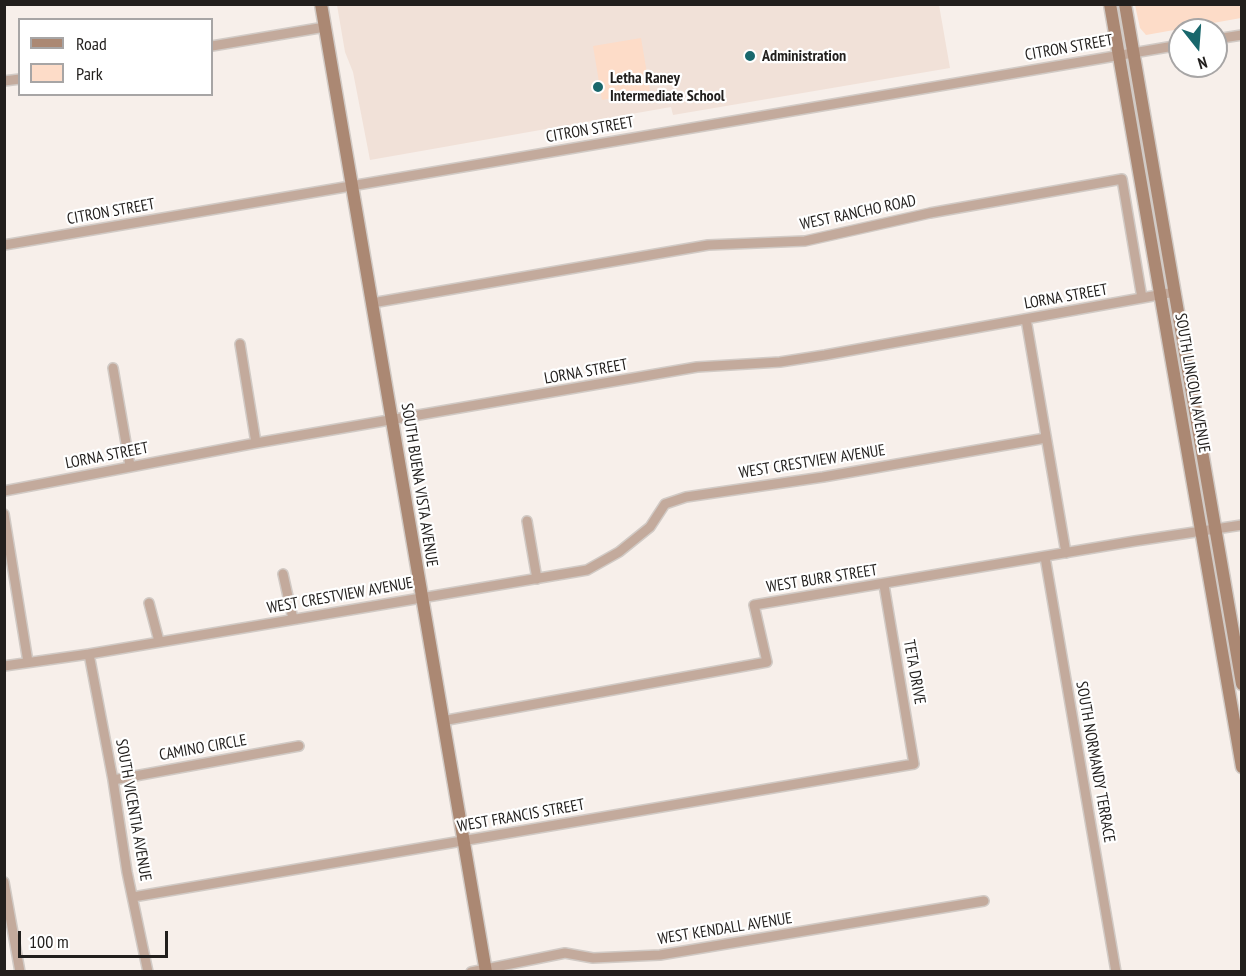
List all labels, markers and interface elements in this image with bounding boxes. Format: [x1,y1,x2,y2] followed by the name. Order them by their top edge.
[18,18,213,96] legend
[1168,18,1228,78] north arrow
[1024,31,1114,65] street label: CITRON STREET
[76,32,107,55] text: Road
[762,46,846,66] place label: Administration
[743,49,757,63] marker: Administration
[1196,52,1210,74] text: N
[76,62,103,85] text: Park
[610,68,725,106] place label: Letha Raney Intermediate School
[591,80,605,94] marker: Letha Raney Intermediate School
[545,113,635,147] street label: CITRON STREET
[798,191,918,235] street label: WEST RANCHO ROAD
[66,195,156,229] street label: CITRON STREET
[1023,280,1109,314] street label: LORNA STREET
[1170,312,1214,454] street label: SOUTH LINCOLN AVENUE
[543,355,629,389] street label: LORNA STREET
[397,402,441,568] street label: SOUTH BUENA VISTA AVENUE
[64,439,150,473] street label: LORNA STREET
[737,441,887,483] street label: WEST CRESTVIEW AVENUE
[765,561,879,597] street label: WEST BURR STREET
[265,574,415,618] street label: WEST CRESTVIEW AVENUE
[899,638,929,706] street label: TETA DRIVE
[1071,680,1119,844] street label: SOUTH NORMANDY TERRACE
[158,731,248,765] street label: CAMINO CIRCLE
[111,737,155,883] street label: SOUTH VICENTIA AVENUE
[456,795,586,837] street label: WEST FRANCIS STREET
[656,909,794,949] street label: WEST KENDALL AVENUE
[21,919,171,957] scale bar
[29,930,69,953] text: 100 m

